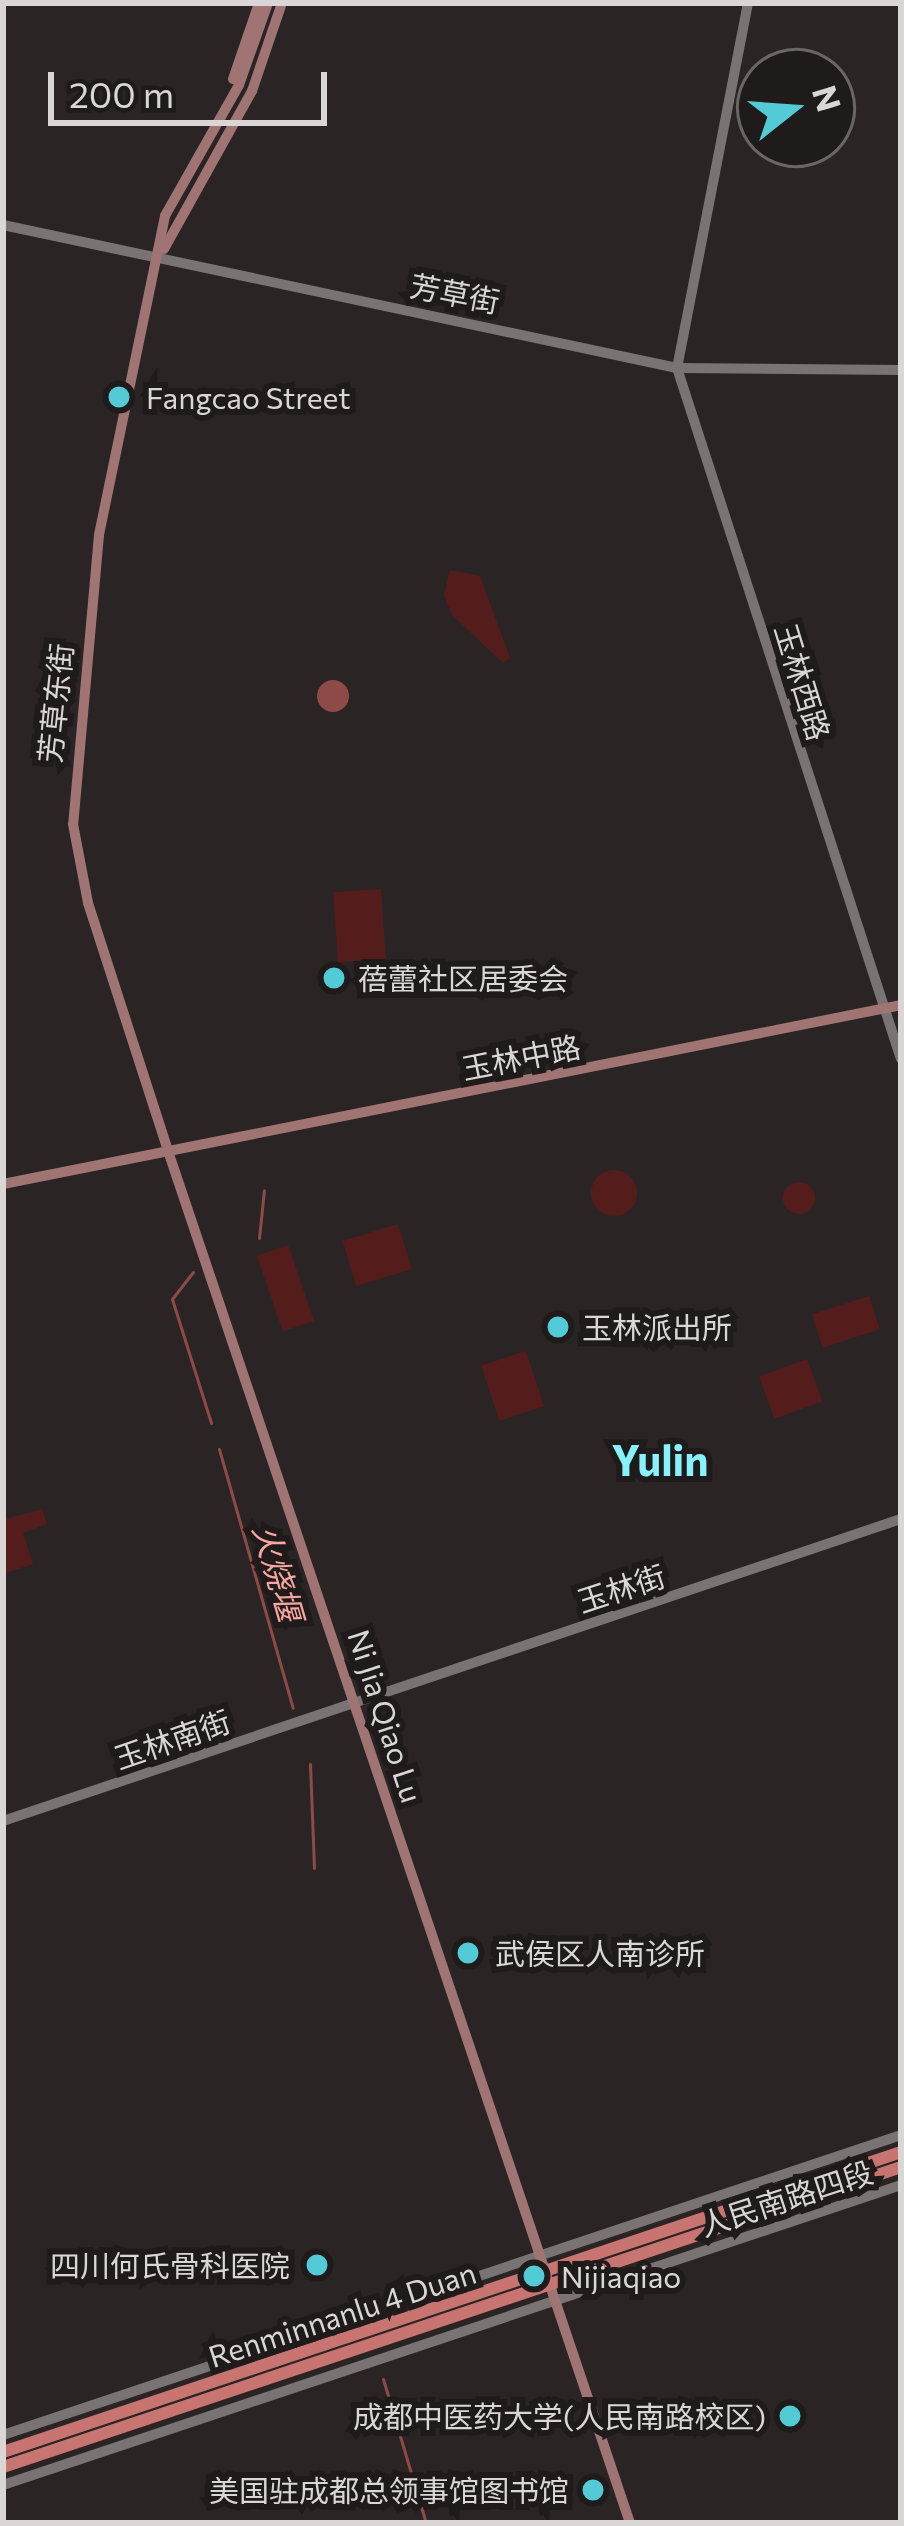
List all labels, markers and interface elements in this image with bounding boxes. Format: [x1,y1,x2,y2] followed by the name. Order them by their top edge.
[54,48,333,122] scale bar
[736,48,856,168] north arrow
[69,71,174,115] text: 200 m
[805,80,851,116] text: N
[407,267,503,319] street label: 芳草街
[146,379,350,415] place label: Fangcao Street
[103,381,135,413] marker: Fangcao Street
[768,619,838,745] street label: 玉林西路
[31,641,79,765] street label: 芳草东街
[358,960,568,996] place label: 蓓蕾社区居委会
[321,965,347,991] marker: 蓓蕾社区居委会
[459,1028,583,1086] street label: 玉林中路
[582,1309,732,1345] place label: 玉林派出所
[545,1314,571,1340] marker: 玉林派出所
[611,1434,709,1484] district label: Yulin
[246,1519,312,1625] water label: 火烧堰
[573,1557,669,1619] street label: 玉林街
[341,1625,431,1807] street label: Ni Jia Qiao Lu
[109,1702,235,1776] street label: 玉林南街
[495,1935,705,1971] place label: 武侯区人南诊所
[452,1937,484,1969] marker: 武侯区人南诊所
[695,2153,877,2243] street label: 人民南路四段
[50,2247,290,2283] place label: 四川何氏骨科医院
[301,2249,333,2281] marker: 四川何氏骨科医院
[204,2254,480,2374] street label: Renminnanlu 4 Duan
[561,2258,681,2294] place label: Nijiaqiao
[518,2260,550,2292] marker: Nijiaqiao
[353,2398,766,2434] place label: 成都中医药大学(人民南路校区)
[777,2403,803,2429] marker: 成都中医药大学(人民南路校区)
[209,2472,569,2508] place label: 美国驻成都总领事馆图书馆
[580,2477,606,2503] marker: 美国驻成都总领事馆图书馆

